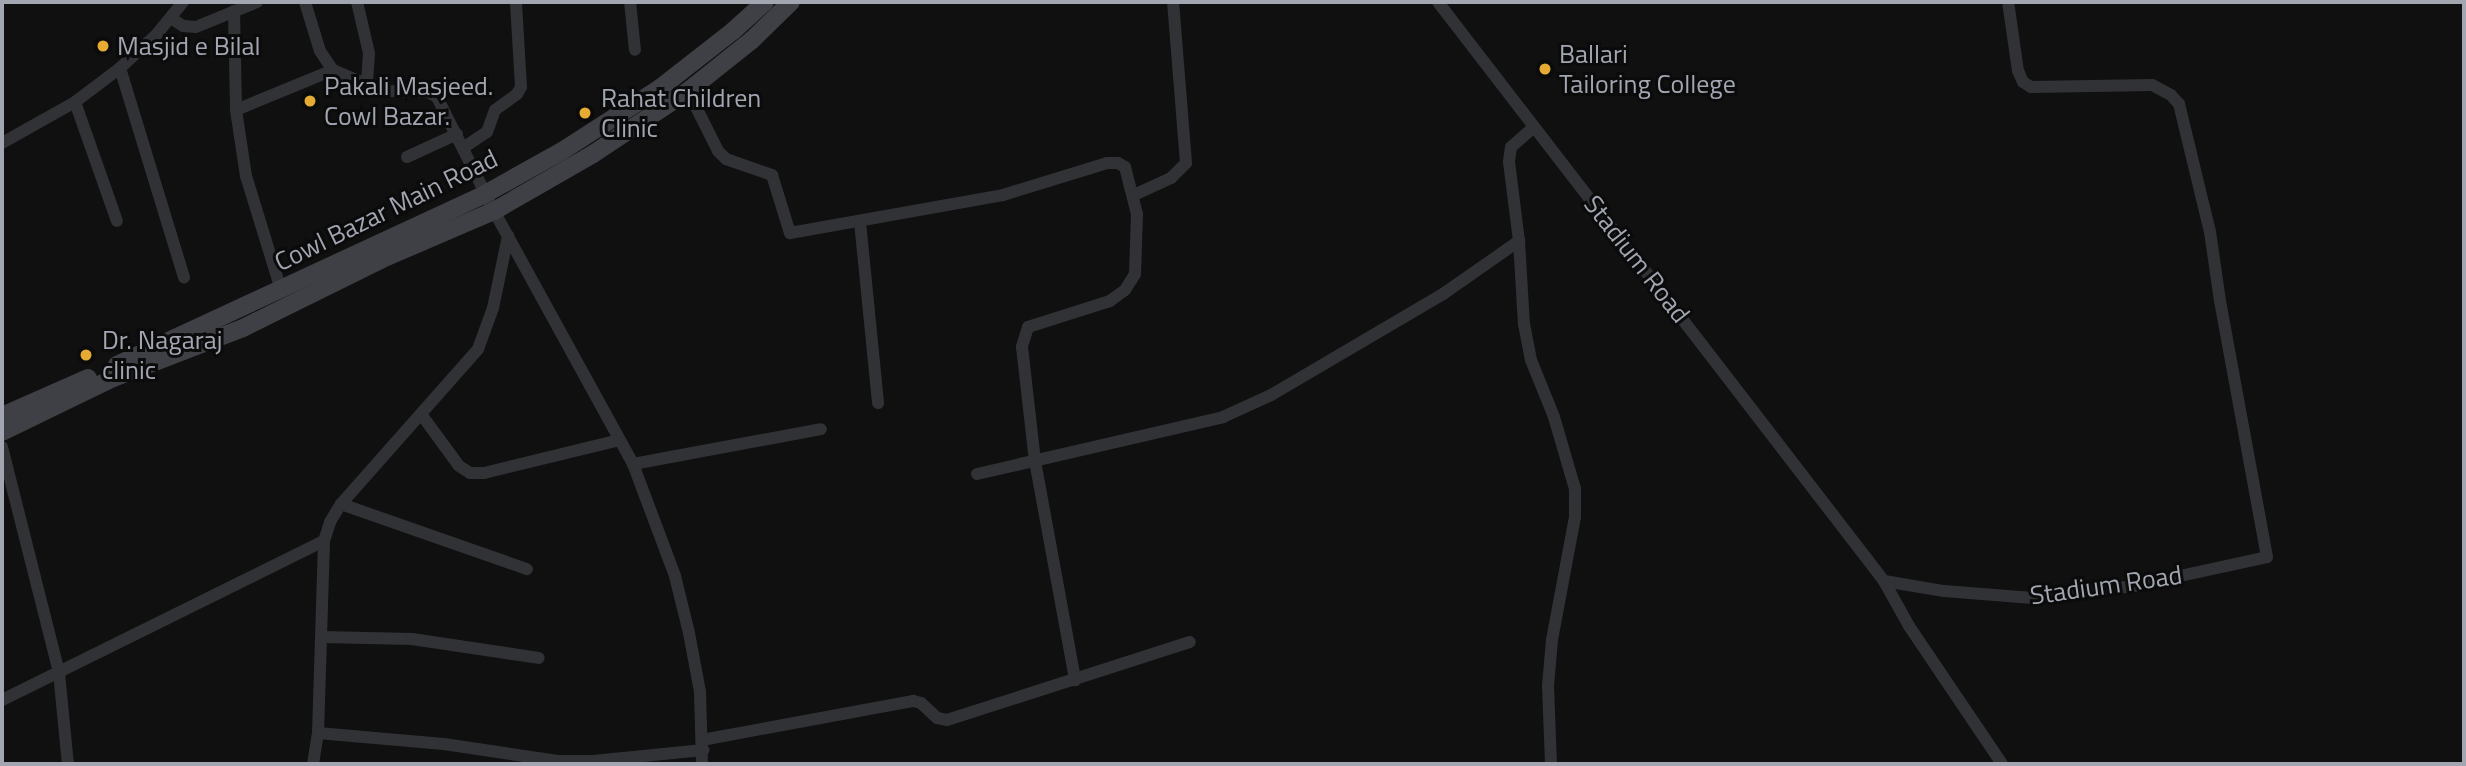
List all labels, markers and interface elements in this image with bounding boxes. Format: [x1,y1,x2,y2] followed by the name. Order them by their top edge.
[117,30,260,62] place label: Masjid e Bilal
[95,38,111,54] marker: Masjid e Bilal
[1559,38,1736,100] place label: Ballari Tailoring College
[1537,61,1553,77] marker: Ballari Tailoring College
[324,70,493,132] place label: Pakali Masjeed. Cowl Bazar.
[601,82,761,144] place label: Rahat Children Clinic
[302,93,318,109] marker: Pakali Masjeed. Cowl Bazar.
[575,103,595,123] marker: Rahat Children Clinic
[269,142,503,278] street label: Cowl Bazar Main Road
[1578,189,1696,329] street label: Stadium Road
[102,324,222,386] place label: Dr. Nagaraj clinic
[76,345,96,365] marker: Dr. Nagaraj clinic
[2028,559,2184,611] street label: Stadium Road

